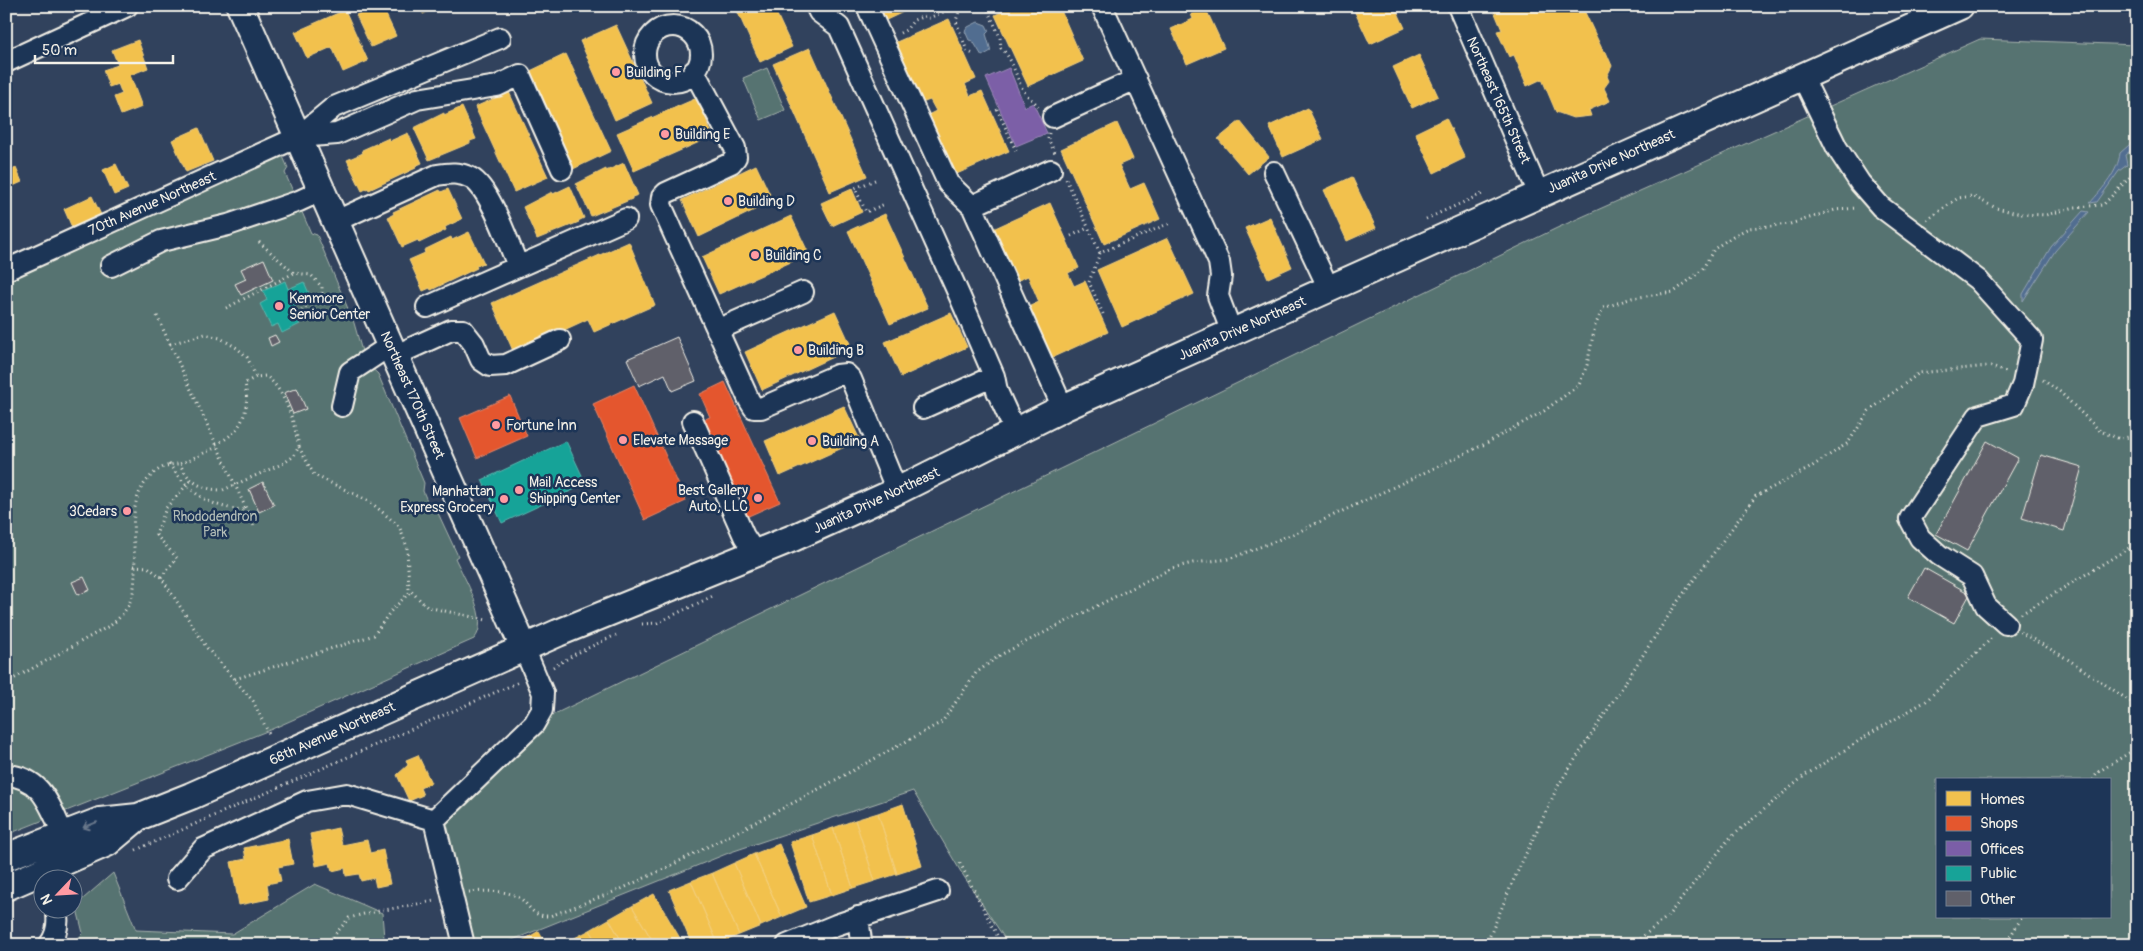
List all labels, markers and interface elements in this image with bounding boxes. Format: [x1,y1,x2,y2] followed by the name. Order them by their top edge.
[35,32,172,64] scale bar
[1463,34,1534,167] street label: Northeast 165th Street
[42,41,77,60] text: 50 m
[626,64,682,81] place label: Building F
[610,66,622,78] marker: Building F
[675,126,730,143] place label: Building E
[1545,126,1678,197] street label: Juanita Drive Northeast
[659,128,671,140] marker: Building E
[86,168,219,239] street label: 70th Avenue Northeast
[738,193,795,210] place label: Building D
[722,195,734,207] marker: Building D
[765,247,822,264] place label: Building C
[749,249,761,261] marker: Building C
[289,290,370,323] place label: Kenmore Senior Center
[1176,293,1309,364] street label: Juanita Drive Northeast
[273,300,285,312] marker: Kenmore Senior Center
[377,329,449,462] street label: Northeast 170th Street
[808,342,864,359] place label: Building B
[792,344,804,356] marker: Building B
[506,417,577,434] place label: Fortune Inn
[490,419,502,431] marker: Fortune Inn
[633,432,728,449] place label: Elevate Massage
[822,433,879,450] place label: Building A
[617,434,629,446] marker: Elevate Massage
[806,435,818,447] marker: Building A
[810,463,943,537] street label: Juanita Drive Northeast
[529,474,621,507] place label: Mail Access Shipping Center
[678,482,748,515] place label: Best Gallery Auto, LLC
[400,483,494,516] place label: Manhattan Express Grocery
[513,484,525,496] marker: Mail Access Shipping Center
[752,492,764,504] marker: Best Gallery Auto, LLC
[498,493,510,505] marker: Manhattan Express Grocery
[69,503,118,520] place label: 3Cedars
[121,505,133,517] marker: 3Cedars
[173,508,257,541] park label: Rhododendron Park
[267,698,398,769] street label: 68th Avenue Northeast
[1936,778,2110,918] legend
[1980,790,2025,809] text: Homes
[1980,814,2018,833] text: Shops
[83,821,98,830] one-way arrow
[1980,840,2024,859] text: Offices
[1980,864,2017,883] text: Public
[32,868,82,918] north arrow
[1980,890,2016,909] text: Other
[37,891,56,907] text: N

